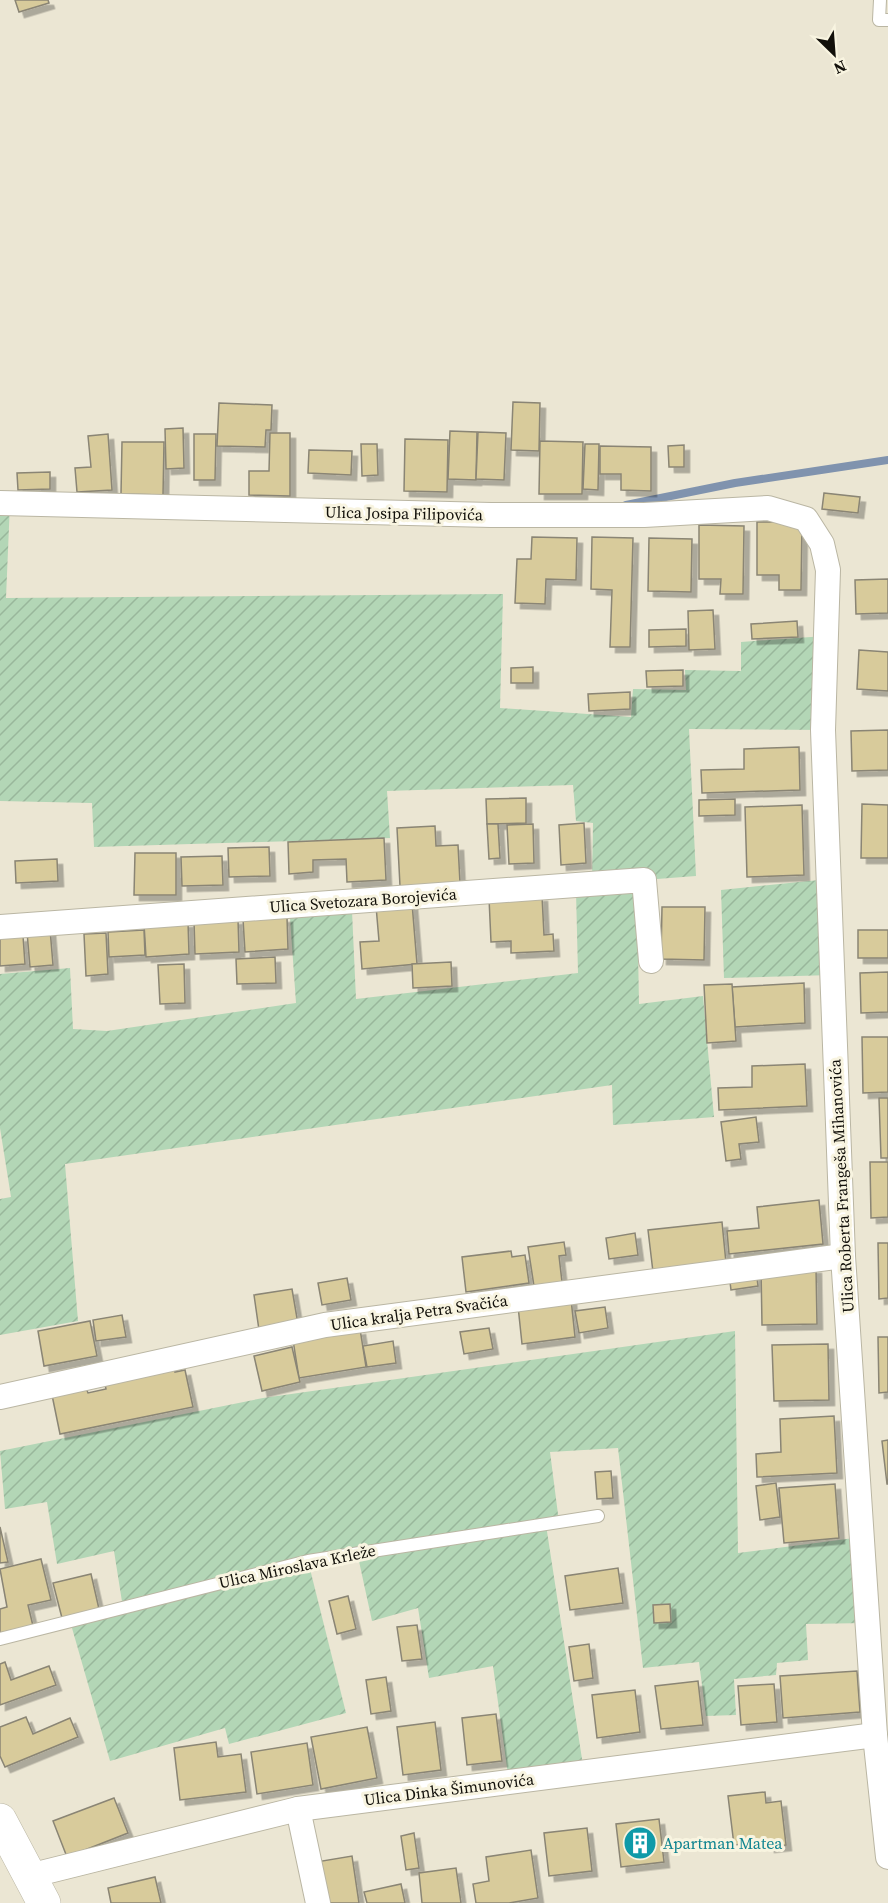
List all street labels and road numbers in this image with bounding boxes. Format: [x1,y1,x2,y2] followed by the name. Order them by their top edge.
[325,501,484,525] street label: Ulica Josipa Filipovića
[269,882,458,918] street label: Ulica Svetozara Borojevića
[823,1058,859,1313] street label: Ulica Roberta Frangeša Mihanovića
[329,1289,510,1335] street label: Ulica kralja Petra Svačića
[216,1539,378,1593] street label: Ulica Miroslava Krleže
[363,1768,536,1810] street label: Ulica Dinka Šimunovića

